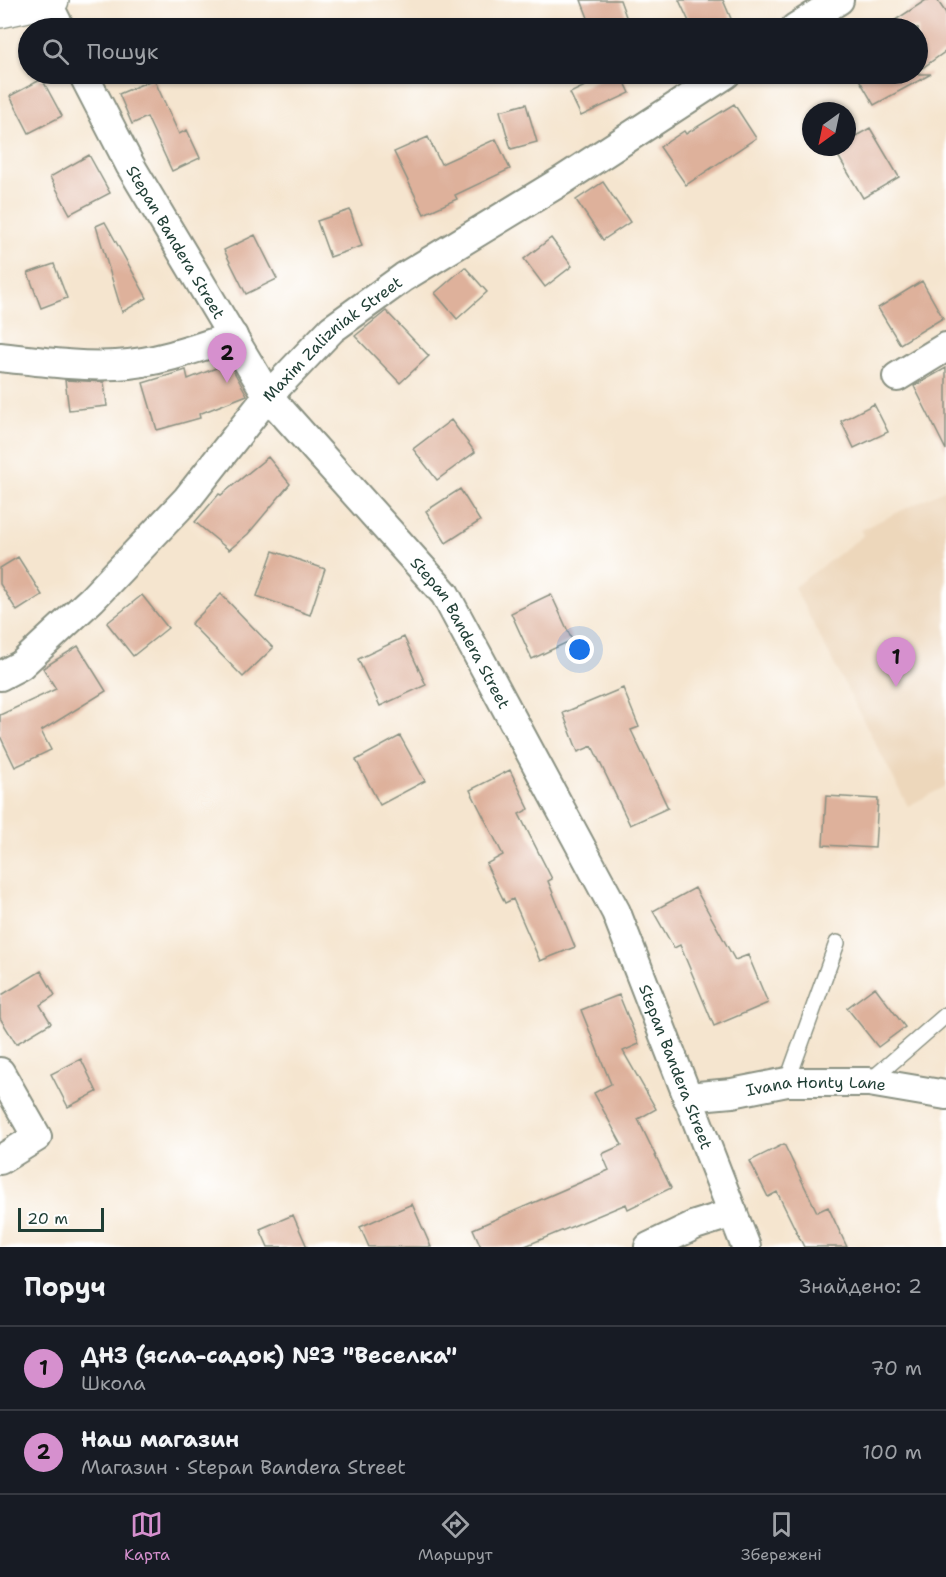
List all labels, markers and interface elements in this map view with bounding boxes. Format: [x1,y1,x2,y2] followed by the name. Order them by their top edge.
[18,18,928,84] search box
[39,35,72,68] icon: search
[87,37,158,66] text: Пошук
[802,102,856,156] north arrow
[122,162,229,323] street label: Stepan Bandera Street
[258,272,406,406] street label: Maxim Zalizniak Street
[208,334,246,383] pin: 2
[406,552,515,712] street label: Stepan Bandera Street
[565,635,594,664] your location
[876,638,916,687] pin: 1
[634,981,717,1152] street label: Stepan Bandera Street
[744,1071,888,1101] street label: Ivana Honty Lane
[18,1205,104,1232] scale bar
[27,1208,68,1229] text: 20 m
[24,1269,106,1304] text: Поруч
[799,1273,922,1299] text: Знайдено: 2
[81,1341,457,1370] text: ДНЗ (ясла-садок) №3 "Веселка"
[39,1355,48,1381] text: 1
[870,1355,922,1381] text: 70 m
[81,1370,146,1396] text: Школа
[81,1425,239,1454] text: Наш магазин
[37,1439,51,1465] text: 2
[862,1439,922,1465] text: 100 m
[81,1454,406,1480] text: Магазин · Stepan Bandera Street
[124,1508,170,1565] tab: Карта
[418,1508,493,1565] tab: Маршрут
[741,1508,822,1565] tab: Збережені

